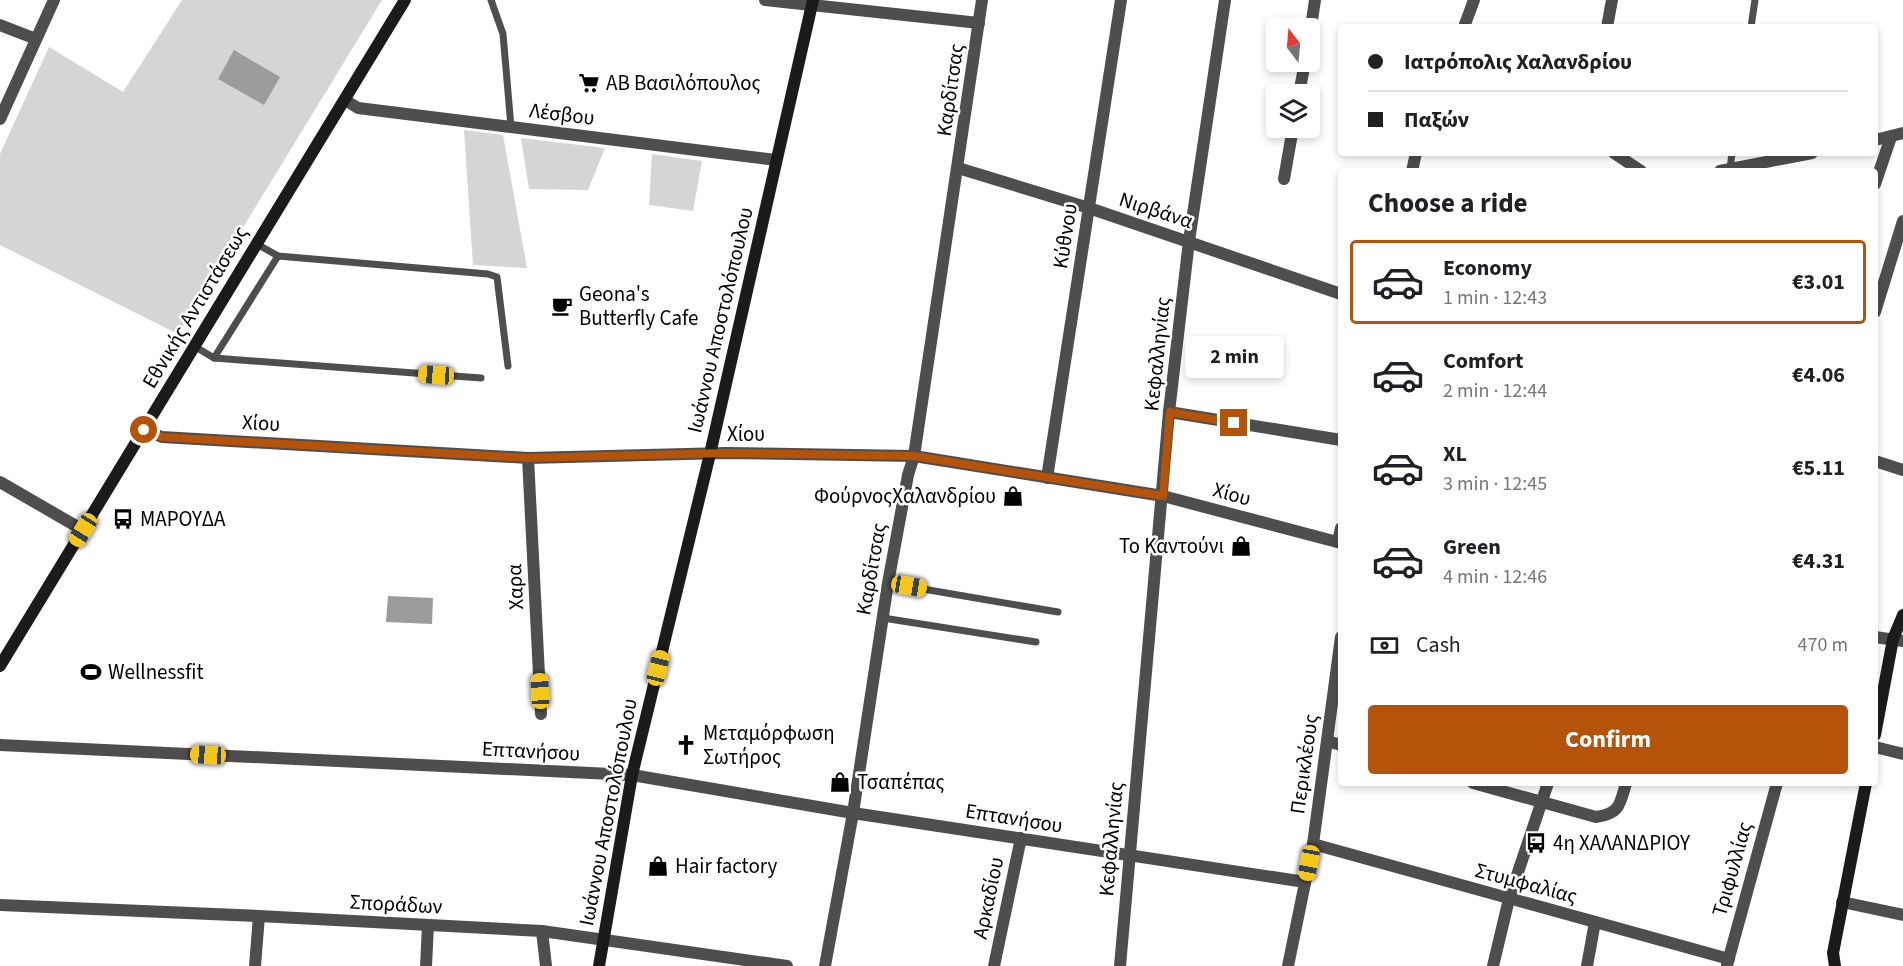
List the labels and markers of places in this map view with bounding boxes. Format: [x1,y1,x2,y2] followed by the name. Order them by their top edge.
[606,68,761,98] place label: ΑΒ Βασιλόπουλος
[577,71,601,95] supermarket icon: ΑΒ Βασιλόπουλος
[579,279,698,333] place label: Geona's Butterfly Cafe
[550,294,574,318] cafe icon: Geona's Butterfly Cafe
[814,481,996,511] place label: ΦούρνοςΧαλανδρίου
[1001,484,1025,508] shop icon: ΦούρνοςΧαλανδρίου
[140,504,226,534] place label: ΜΑΡΟΥΔΑ
[111,507,135,531] bus stop icon: ΜΑΡΟΥΔΑ
[1119,531,1224,561] place label: Το Καντούνι
[1229,534,1253,558] shop icon: Το Καντούνι
[108,657,204,687] place label: Wellnessfit
[79,660,103,684] sports icon: Wellnessfit
[703,718,835,772] place label: Μεταμόρφωση Σωτήρος
[674,733,698,757] church icon: Μεταμόρφωση Σωτήρος
[857,767,945,797] place label: Τσαπέπας
[828,770,852,794] shop icon: Τσαπέπας
[1553,828,1691,858] place label: 4η ΧΑΛΑΝΔΡΙΟΥ
[1524,831,1548,855] bus stop icon: 4η ΧΑΛΑΝΔΡΙΟΥ
[675,851,778,881] place label: Hair factory
[646,854,670,878] shop icon: Hair factory

